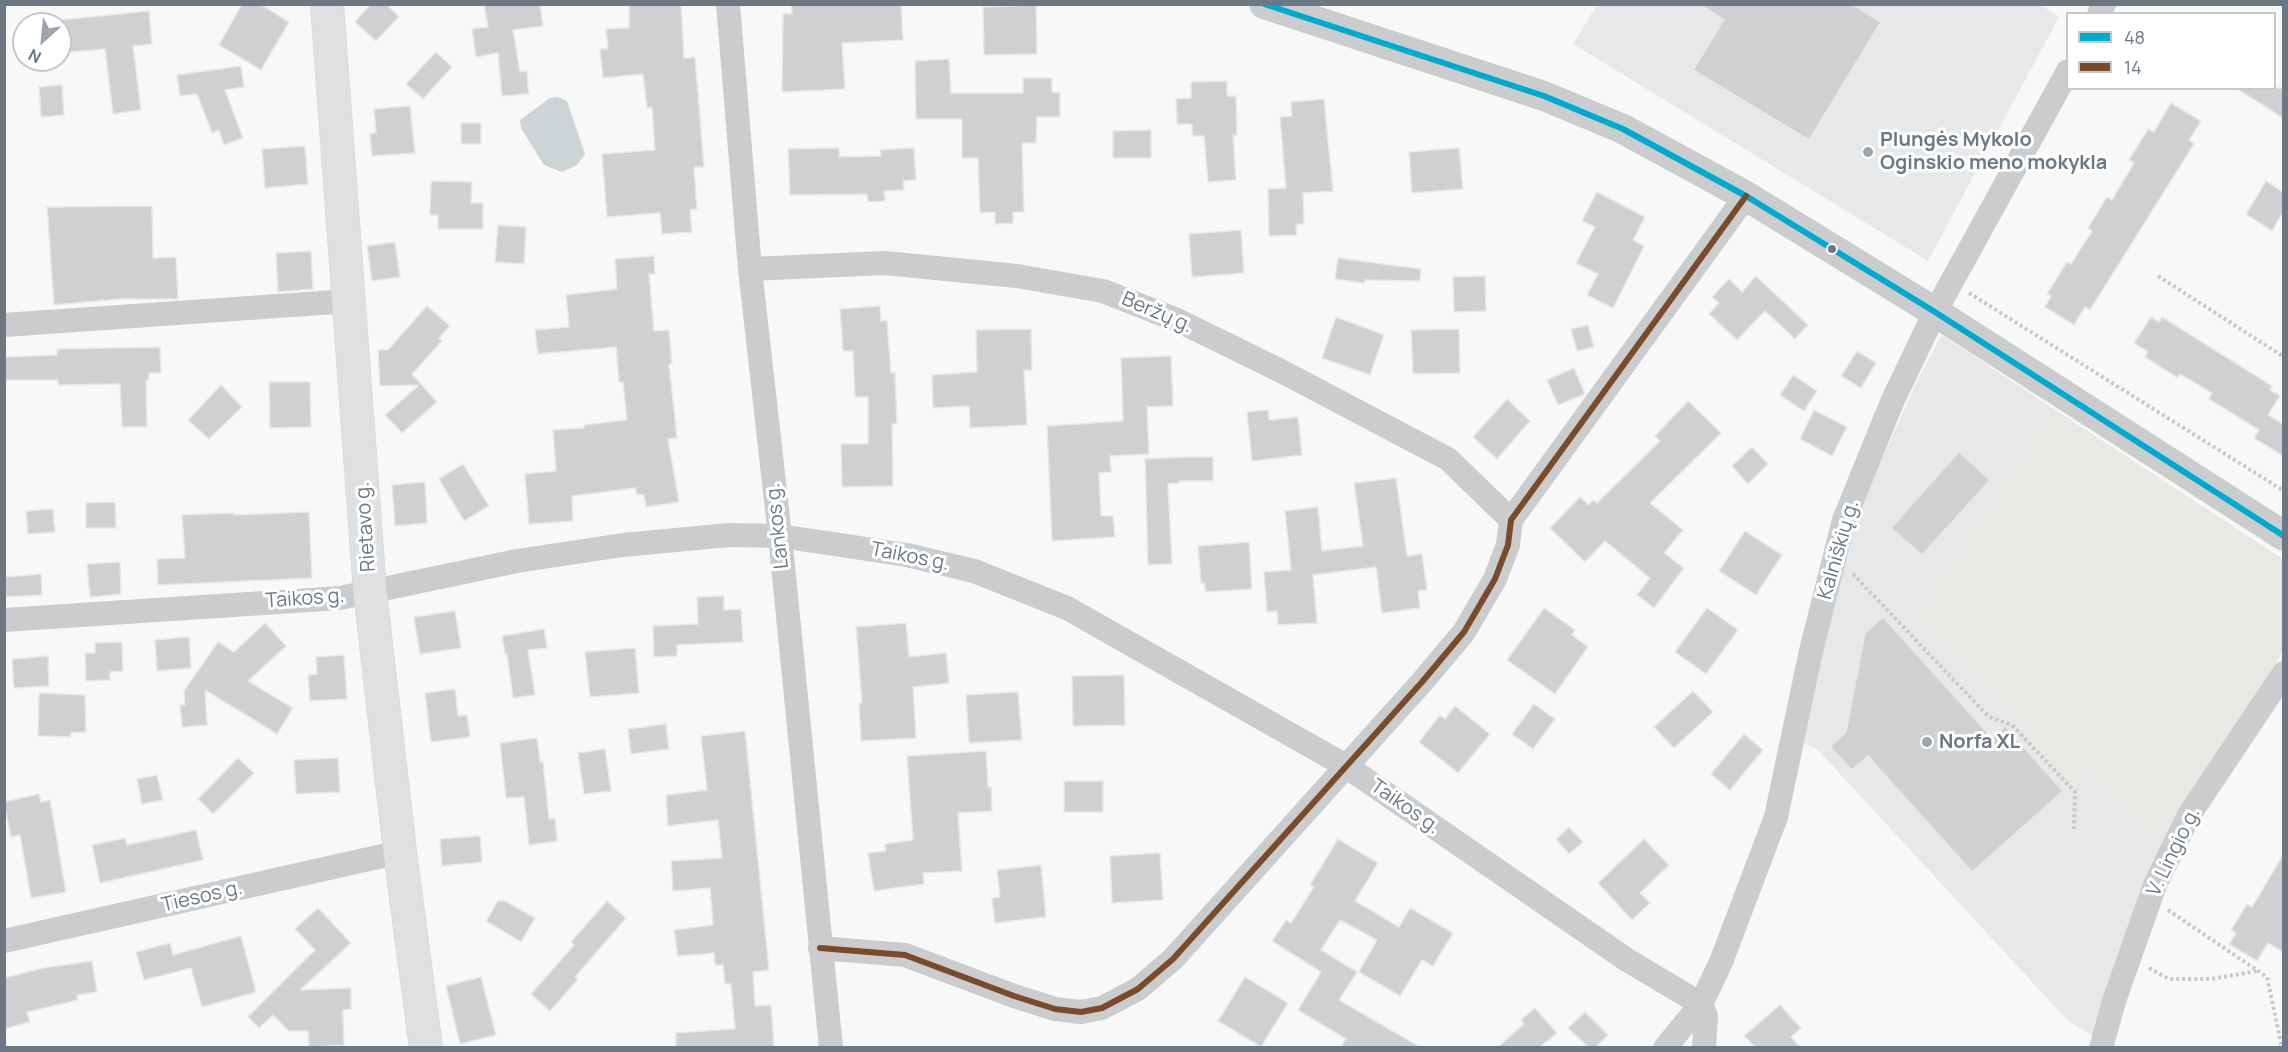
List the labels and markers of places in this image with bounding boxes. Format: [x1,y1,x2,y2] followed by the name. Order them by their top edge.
[1880,128,2107,175] place label: Plungės Mykolo Oginskio meno mokykla
[1861,145,1875,159] marker: Plungės Mykolo Oginskio meno mokykla
[1826,243,1838,255] unlabelled marker
[1939,730,2020,754] place label: Norfa XL
[1920,735,1934,749] marker: Norfa XL

